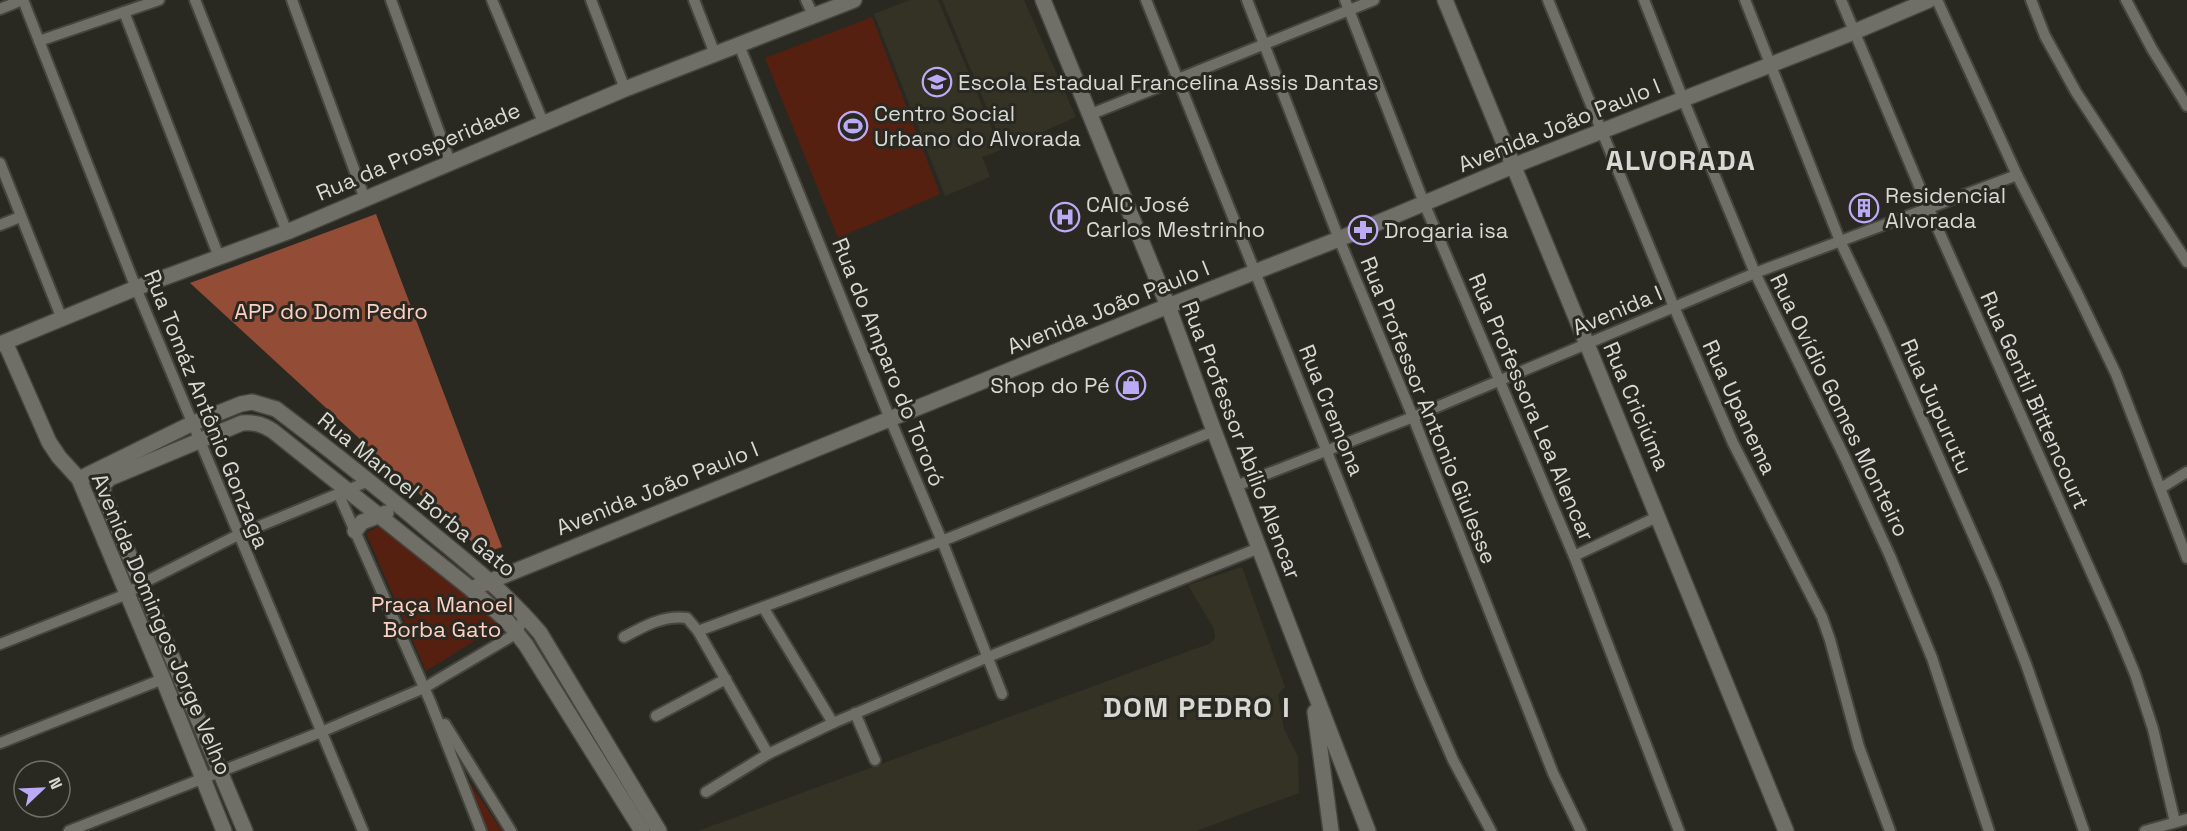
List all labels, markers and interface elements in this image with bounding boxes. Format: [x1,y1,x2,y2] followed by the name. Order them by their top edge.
[921,66,953,98] school or university icon: Escola Estadual Francelina Assis Dantas
[958,68,1379,96] place label: Escola Estadual Francelina Assis Dantas
[1454,72,1664,178] street label: Avenida João Paulo I
[312,95,524,207] street label: Rua da Prosperidade
[874,99,1081,152] place label: Centro Social Urbano do Alvorada
[837,110,869,142] sports icon: Centro Social Urbano do Alvorada
[1606,142,1756,178] district label: ALVORADA
[1885,181,2006,234] place label: Residencial Alvorada
[1086,190,1265,243] place label: CAIC José Carlos Mestrinho
[1848,192,1880,224] building icon: Residencial Alvorada
[1049,201,1081,233] hospital icon: CAIC José Carlos Mestrinho
[1347,214,1379,246] pharmacy icon: Drogaria isa
[1384,216,1509,244] place label: Drogaria isa
[826,234,952,490] street label: Rua do Amparo do Tororó
[1354,252,1504,568] street label: Rua Professor Antonio Giulesse
[1003,254,1213,360] street label: Avenida João Paulo I
[138,265,276,553] street label: Rua Tomáz Antônio Gonzaga
[1463,269,1601,545] street label: Rua Professora Lea Alencar
[1764,269,1916,541] street label: Rua Ovídio Gomes Monteiro
[1568,279,1666,341] street label: Avenida I
[1974,287,2096,513] street label: Rua Gentil Bittencourt
[234,297,428,325] park label: APP do Dom Pedro
[1176,297,1308,583] street label: Rua Professor Abílio Alencar
[1895,334,1979,478] street label: Rua Jupurutu
[1697,335,1784,479] street label: Rua Upanema
[1597,337,1677,475] street label: Rua Criciúma
[1293,340,1371,480] street label: Rua Cremona
[1115,369,1147,401] shop icon: Shop do Pé
[990,371,1110,399] place label: Shop do Pé
[312,405,522,583] street label: Rua Manoel Borba Gato
[552,435,762,541] street label: Avenida João Paulo I
[86,469,238,779] street label: Avenida Domingos Jorge Velho
[371,590,513,643] park label: Praça Manoel Borba Gato
[1103,689,1291,725] district label: DOM PEDRO I
[12,759,72,819] north arrow
[44,774,67,792] text: N

